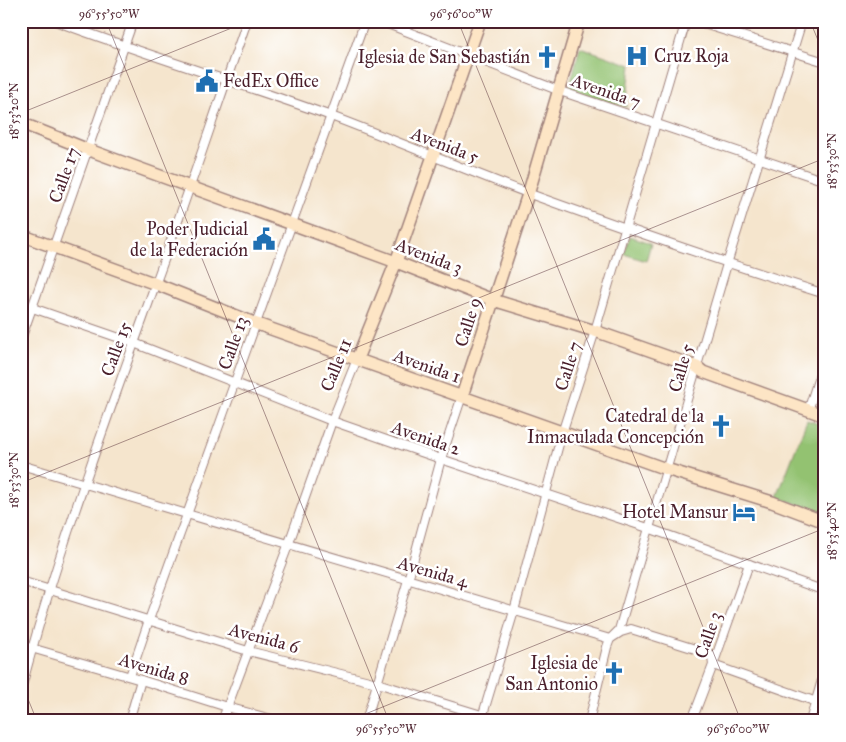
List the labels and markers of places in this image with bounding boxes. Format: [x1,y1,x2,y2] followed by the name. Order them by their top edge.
[624,43,650,69] hospital icon: Cruz Roja
[534,44,560,70] church icon: Iglesia de San Sebastián
[654,45,729,67] place label: Cruz Roja
[357,46,530,69] place label: Iglesia de San Sebastián
[194,68,220,94] public building icon: FedEx Office
[223,70,319,92] place label: FedEx Office
[130,218,248,261] place label: Poder Judicial de la Federación
[251,226,277,252] public building icon: Poder Judicial de la Federación
[527,405,704,448] place label: Catedral de la Inmaculada Concepción
[708,413,734,439] church icon: Catedral de la Inmaculada Concepción
[731,499,757,525] hotel icon: Hotel Mansur
[622,501,728,523] place label: Hotel Mansur
[505,652,598,695] place label: Iglesia de San Antonio
[601,660,627,686] church icon: Iglesia de San Antonio

